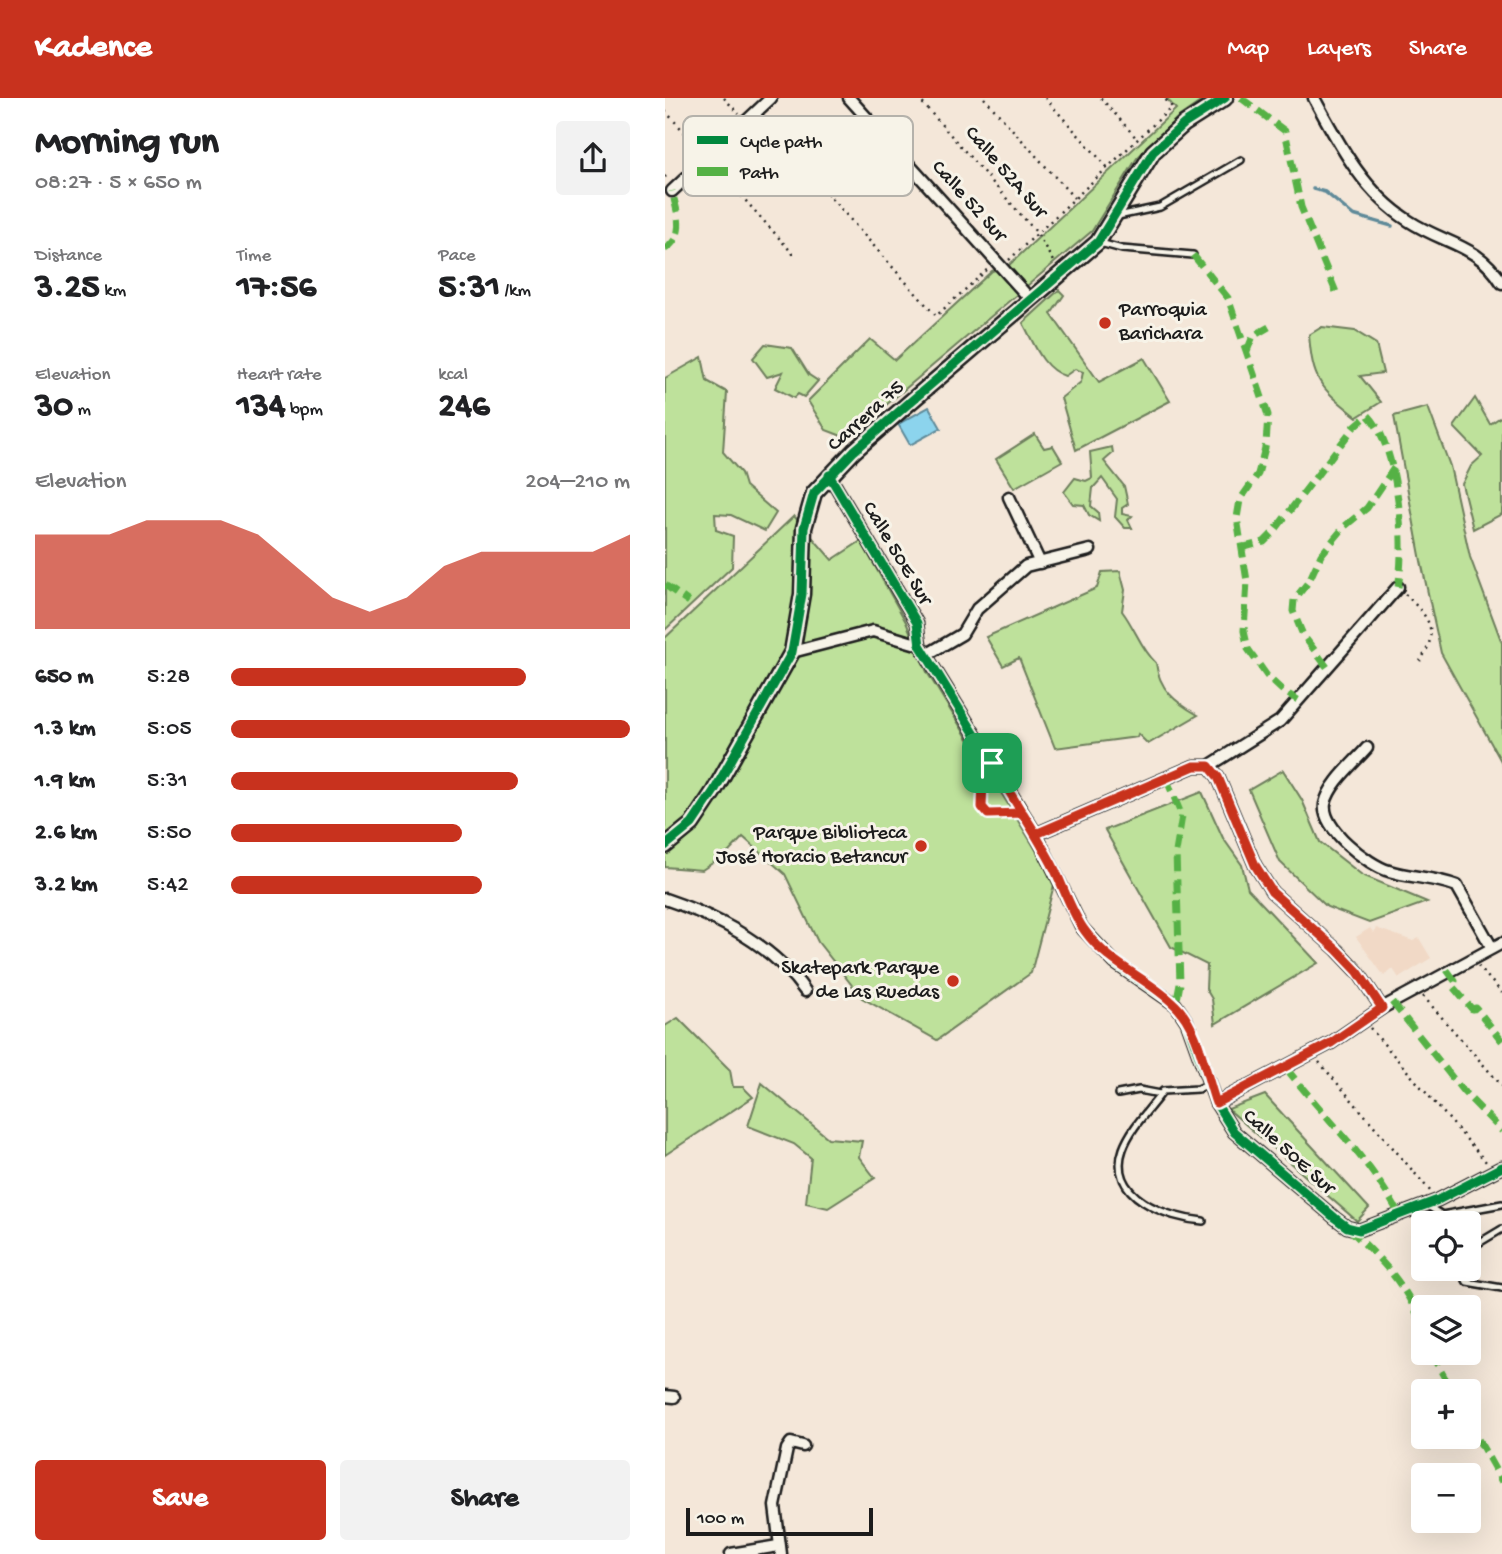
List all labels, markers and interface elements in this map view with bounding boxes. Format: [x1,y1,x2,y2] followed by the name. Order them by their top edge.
[35,30,152,68] text: Kadence
[1227,35,1269,64] text: Map
[1307,35,1371,64] text: Layers
[1409,35,1467,64] text: Share
[683,116,913,196] legend
[556,121,630,195] button: share
[35,122,219,166] text: Morning run
[958,122,1053,225] street label: Calle 52A Sur
[740,132,822,155] text: Cycle path
[925,156,1012,249] street label: Calle 52 Sur
[739,163,779,186] text: Path
[35,170,202,197] text: 08:27 · 5 × 650 m
[35,245,102,268] text: Distance
[237,245,271,268] text: Time
[438,245,476,268] text: Pace
[35,268,100,309] text: 3.25
[237,268,316,309] text: 17:56
[438,268,500,309] text: 5:31
[100,280,126,303] text: km
[500,280,531,303] text: /km
[1118,299,1208,348] place label: Parroquia Barichara
[1097,315,1113,331] marker: Parroquia Barichara
[35,364,111,387] text: Elevation
[237,364,322,387] text: Heart rate
[438,364,468,387] text: kcal
[823,376,911,458] street label: Carrera 75
[35,387,73,428] text: 30
[237,387,286,428] text: 134
[438,387,490,428] text: 246
[73,399,91,422] text: m
[286,399,323,422] text: bpm
[35,469,126,496] text: Elevation
[525,469,630,496] text: 204–210 m
[855,498,937,612] street label: Calle 50E Sur
[35,664,94,691] text: 650 m
[147,664,190,691] text: 5:28
[35,716,95,743] text: 1.3 km
[147,716,191,743] text: 5:05
[962,733,1022,793] pin
[973,744,1011,782] icon: arrive
[35,768,95,795] text: 1.9 km
[147,768,188,795] text: 5:31
[35,820,97,847] text: 2.6 km
[147,820,191,847] text: 5:50
[716,822,909,871] place label: Parque Biblioteca José Horacio Betancur
[913,838,929,854] marker: Parque Biblioteca José Horacio Betancur
[35,872,97,899] text: 3.2 km
[147,872,188,899] text: 5:42
[781,957,940,1006] place label: Skatepark Parque de Las Ruedas
[945,973,961,989] marker: Skatepark Parque de Las Ruedas
[1236,1105,1341,1202] street label: Calle 50E Sur
[1411,1211,1481,1533] map controls
[1411,1211,1481,1281] button: locate
[1411,1295,1481,1365] button: layers
[1411,1379,1481,1449] button: +
[35,1460,326,1540] button: Save
[340,1460,630,1540] button: Share
[1411,1463,1481,1533] button: −
[686,1505,873,1537] scale bar
[697,1508,744,1531] text: 100 m

